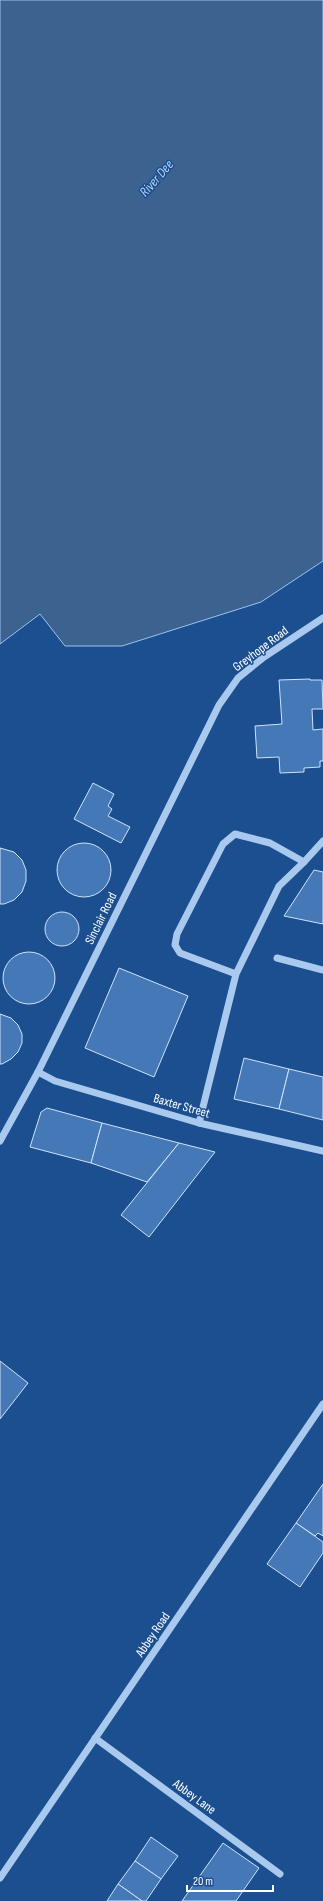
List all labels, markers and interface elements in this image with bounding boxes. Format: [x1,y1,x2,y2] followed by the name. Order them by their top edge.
[136,156,177,200] water label: River Dee
[230,623,292,675] street label: Greyhope Road
[81,890,120,947] street label: Sinclair Road
[152,1090,212,1122] street label: Baxter Street
[132,1609,174,1661] street label: Abbey Road
[169,1775,219,1818] street label: Abbey Lane
[187,1867,273,1893] scale bar
[193,1874,213,1889] text: 20 m

